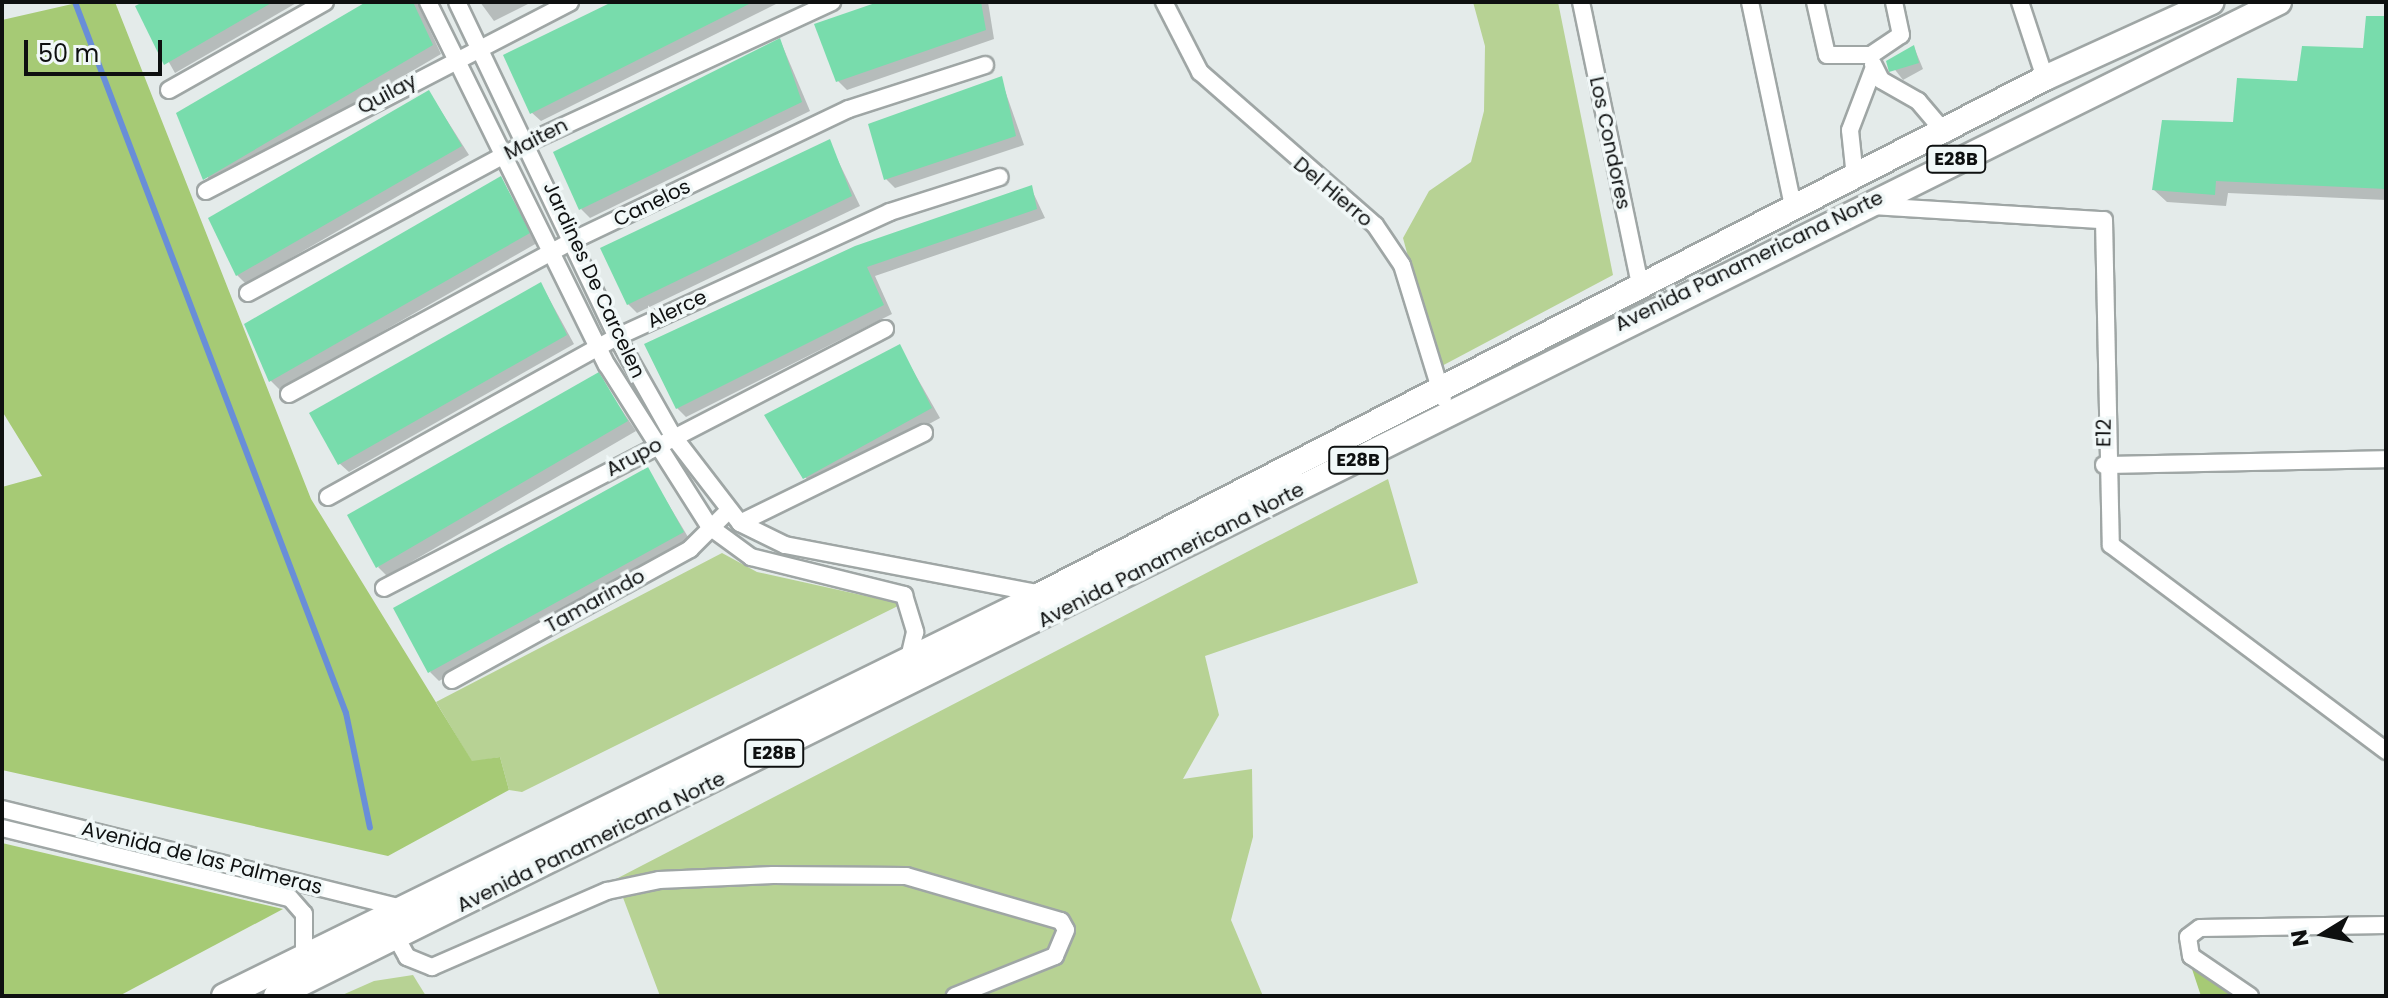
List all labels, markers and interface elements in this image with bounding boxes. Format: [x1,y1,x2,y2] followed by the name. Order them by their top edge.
[28,24,166,74] scale bar
[38,37,99,70] text: 50 m
[353,69,421,119] street label: Quilay
[1584,75,1636,211] street label: Los Condores
[500,113,572,165] street label: Maiten
[1926,145,1986,173] road number: E28B
[1289,152,1377,232] street label: Del Hierro
[610,174,694,232] street label: Canelos
[538,178,650,382] street label: Jardines De Carcelen
[1611,185,1887,337] street label: Avenida Panamericana Norte
[643,285,711,333] street label: Alerce
[2092,419,2116,447] street label: E12
[602,432,666,482] street label: Arupo
[1328,446,1388,474] road number: E28B
[1034,477,1308,633] street label: Avenida Panamericana Norte
[541,564,649,638] street label: Tamarindo
[744,739,804,767] road number: E28B
[453,766,729,918] street label: Avenida Panamericana Norte
[79,816,325,900] street label: Avenida de las Palmeras
[2284,894,2364,974] north arrow
[2283,927,2317,949] text: N

